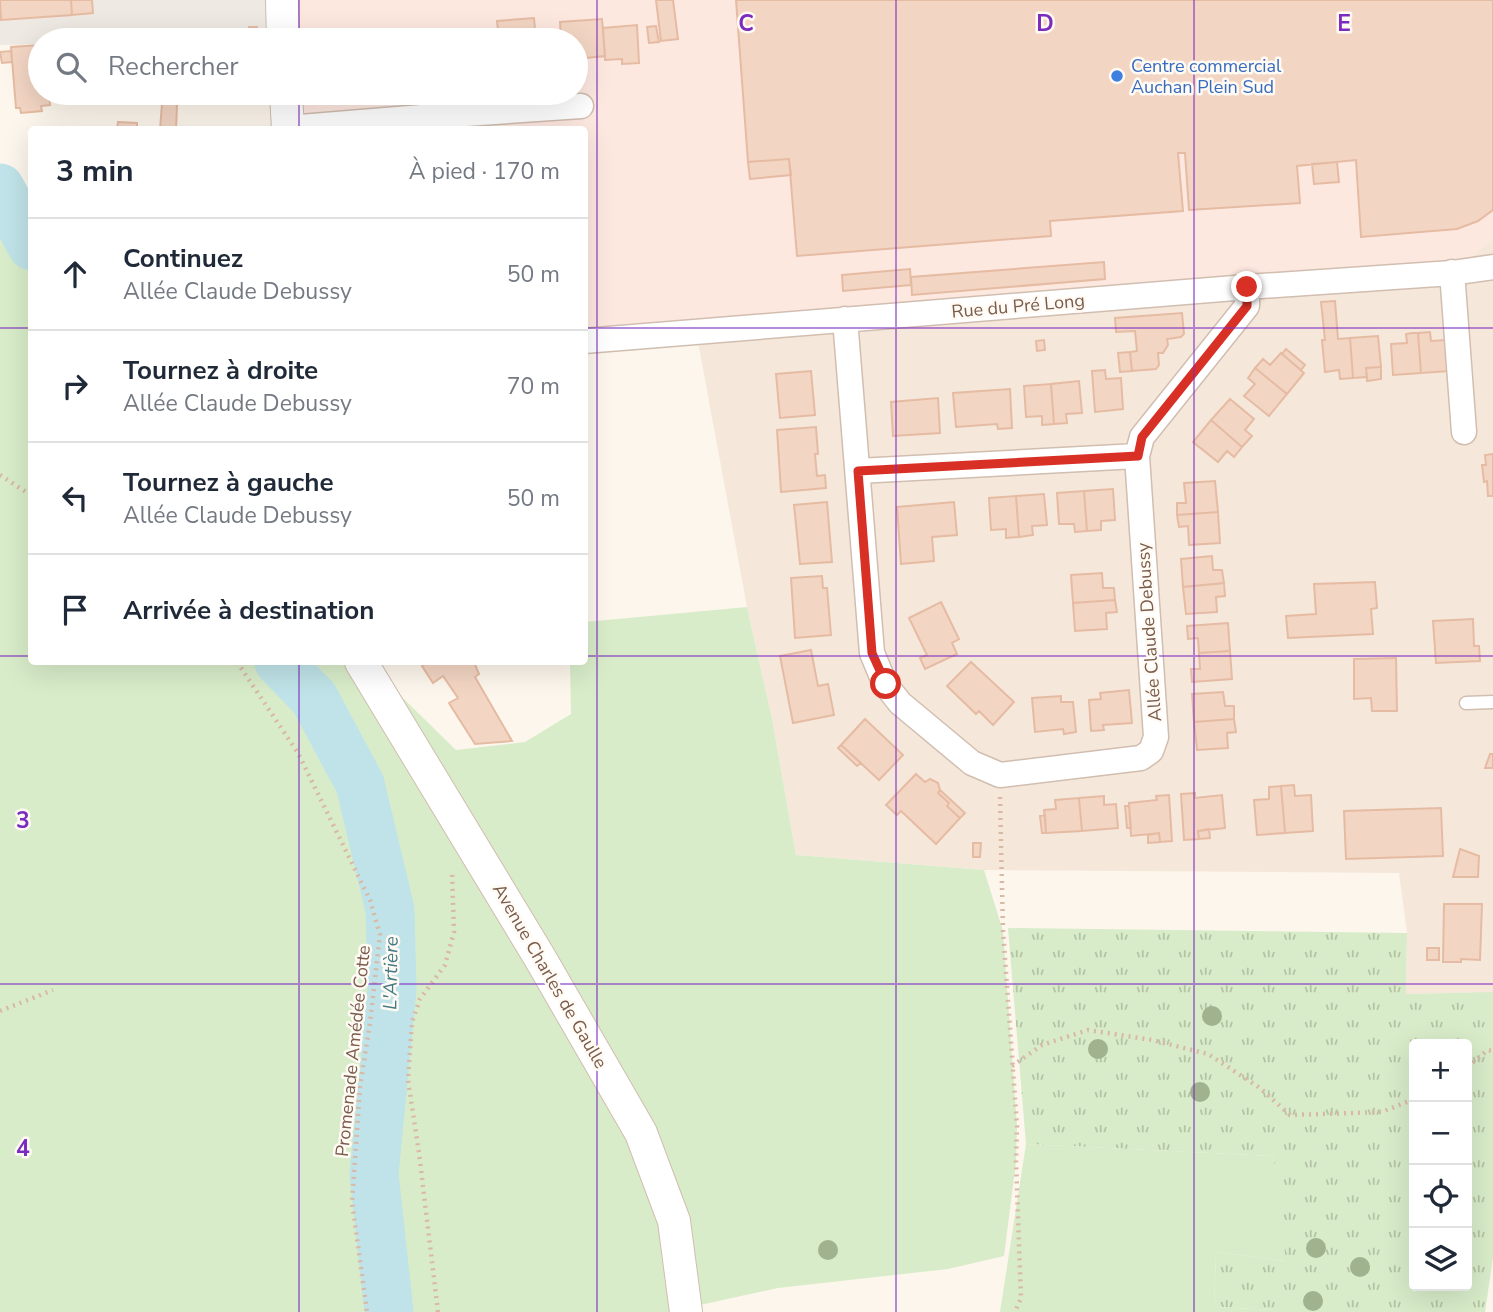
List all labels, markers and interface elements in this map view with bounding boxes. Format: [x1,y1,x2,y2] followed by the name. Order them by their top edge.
[738,8,754,39] text: C
[1036,8,1054,39] text: D
[1337,8,1351,39] text: E
[28,28,588,105] search box
[52,48,90,86] icon: search
[108,49,239,84] text: Rechercher
[1131,54,1282,99] place label: Centre commercial Auchan Plein Sud
[1109,68,1125,84] marker: Centre commercial Auchan Plein Sud
[56,151,134,192] text: 3 min
[409,156,560,187] text: À pied · 170 m
[123,241,243,276] text: Continuez
[56,255,94,293] icon: ahead
[507,259,560,290] text: 50 m
[1231,271,1262,302] route end
[123,276,352,307] text: Allée Claude Debussy
[950,288,1086,324] street label: Rue du Pré Long
[123,353,318,388] text: Tournez à droite
[56,367,94,405] icon: right
[507,371,560,402] text: 70 m
[123,388,352,419] text: Allée Claude Debussy
[123,465,334,500] text: Tournez à gauche
[56,479,94,517] icon: left
[507,483,560,514] text: 50 m
[123,500,352,531] text: Allée Claude Debussy
[1131,541,1167,722] street label: Allée Claude Debussy
[56,591,94,629] icon: arrive
[123,593,374,628] text: Arrivée à destination
[870,668,901,699] route start
[16,805,30,836] text: 3
[487,879,613,1073] street label: Avenue Charles de Gaulle
[377,936,405,1010] water label: L'Artière
[330,944,376,1158] street label: Promenade Amédée Cotte
[1409,1039,1472,1291] map controls
[1409,1039,1472,1102] button: +
[1409,1102,1472,1165] button: −
[16,1133,30,1164] text: 4
[1409,1165,1472,1228] button: locate
[1409,1228,1472,1291] button: layers

